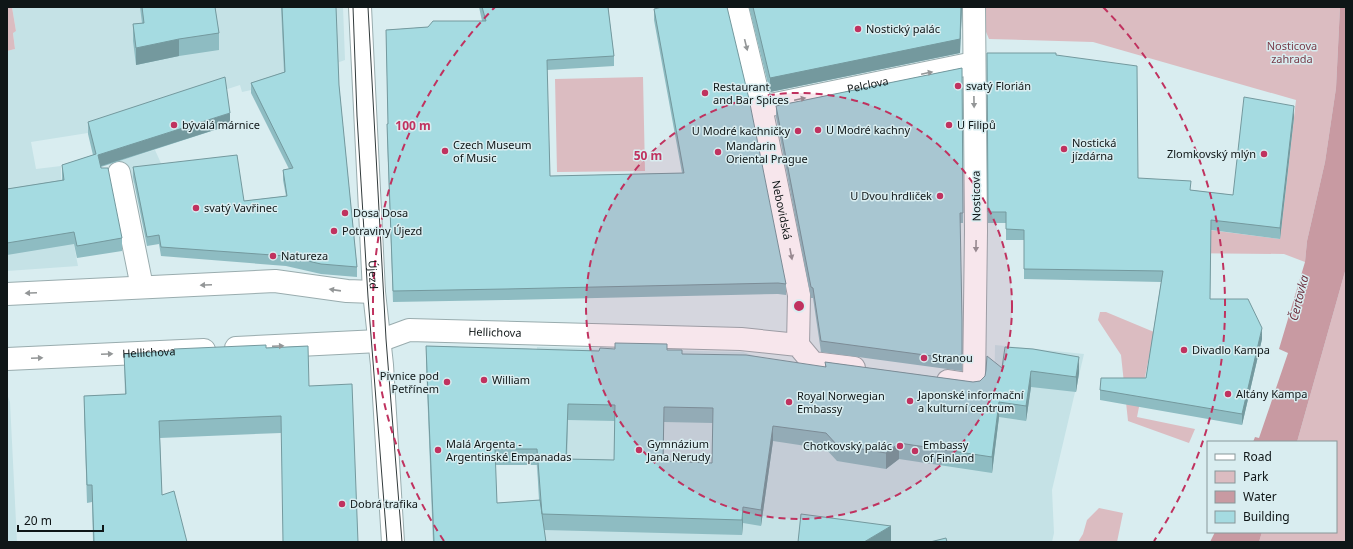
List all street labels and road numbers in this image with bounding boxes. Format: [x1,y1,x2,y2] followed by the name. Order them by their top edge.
[846,73,890,96] street label: Pelclova
[968,171,983,221] street label: Nosticova
[769,179,796,241] street label: Nebovidská
[365,260,382,289] street label: Újezd
[468,324,522,340] street label: Hellichova
[122,343,176,361] street label: Hellichova

